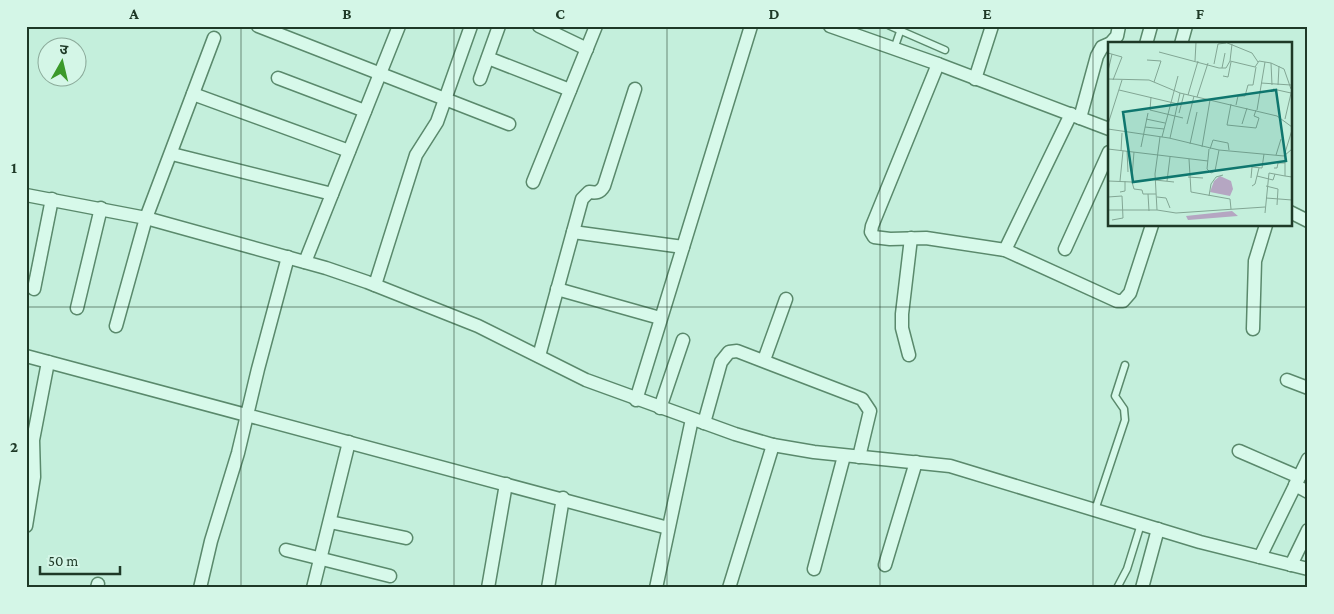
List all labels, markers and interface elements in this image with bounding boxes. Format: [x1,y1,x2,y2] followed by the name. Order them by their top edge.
[128,5,139,22] text: A
[342,5,352,22] text: B
[555,5,565,22] text: C
[768,5,780,22] text: D
[982,5,992,22] text: E
[1196,5,1205,22] text: F
[38,38,88,88] north arrow
[59,41,70,58] text: उ
[1108,42,1292,226] inset map
[11,159,17,176] text: 1
[10,438,18,455] text: 2
[40,544,120,576] scale bar
[48,553,78,569] text: 50 m

